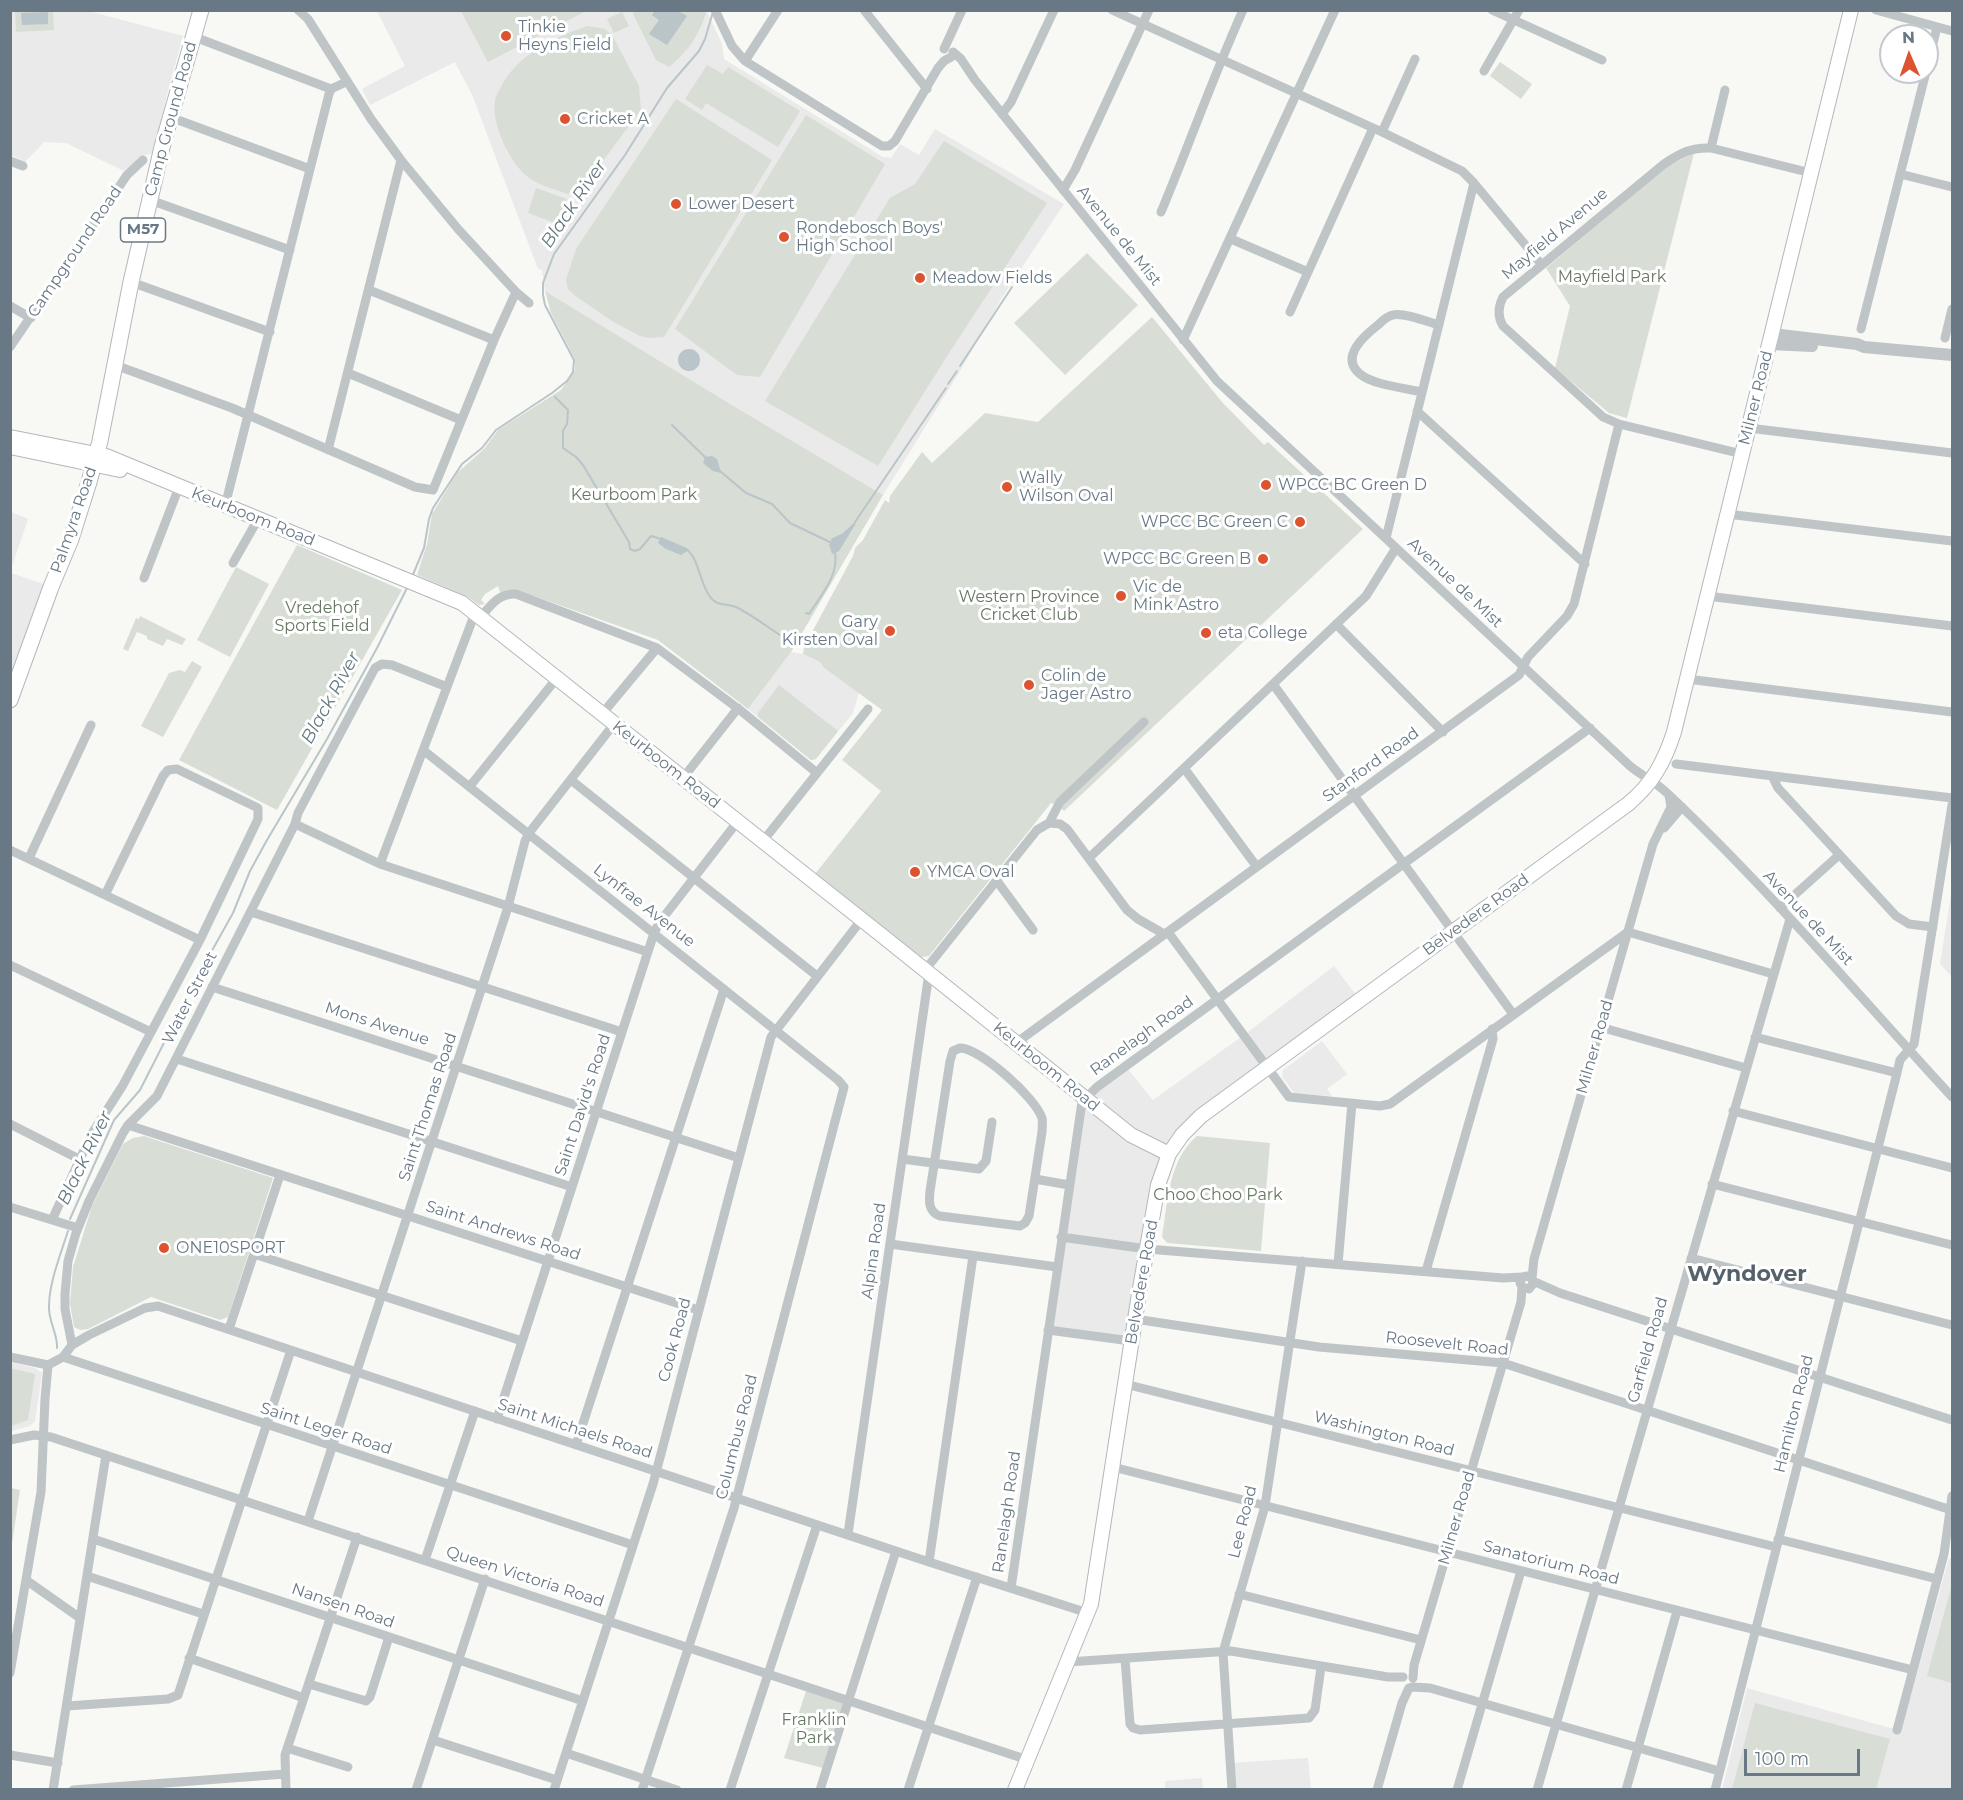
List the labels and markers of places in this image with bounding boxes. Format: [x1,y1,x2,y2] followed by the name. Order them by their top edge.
[518,17,611,55] place label: Tinkie Heyns Field
[499,29,513,43] marker: Tinkie Heyns Field
[577,109,649,129] place label: Cricket A
[558,112,572,126] marker: Cricket A
[688,194,795,214] place label: Lower Desert
[669,197,683,211] marker: Lower Desert
[796,218,943,256] place label: Rondebosch Boys' High School
[777,230,791,244] marker: Rondebosch Boys' High School
[932,268,1052,288] place label: Meadow Fields
[913,271,927,285] marker: Meadow Fields
[1019,468,1113,506] place label: Wally Wilson Oval
[1278,475,1427,495] place label: WPCC BC Green D
[1259,478,1273,492] marker: WPCC BC Green D
[1000,480,1014,494] marker: Wally Wilson Oval
[1141,512,1288,532] place label: WPCC BC Green C
[1293,515,1307,529] marker: WPCC BC Green C
[1103,549,1251,569] place label: WPCC BC Green B
[1256,552,1270,566] marker: WPCC BC Green B
[1133,577,1219,615] place label: Vic de Mink Astro
[1114,589,1128,603] marker: Vic de Mink Astro
[782,612,878,650] place label: Gary Kirsten Oval
[1218,623,1307,643] place label: eta College
[883,624,897,638] marker: Gary Kirsten Oval
[1199,626,1213,640] marker: eta College
[1041,666,1132,704] place label: Colin de Jager Astro
[1022,678,1036,692] marker: Colin de Jager Astro
[927,862,1014,882] place label: YMCA Oval
[908,865,922,879] marker: YMCA Oval
[176,1238,285,1258] place label: ONE10SPORT
[157,1241,171,1255] marker: ONE10SPORT

